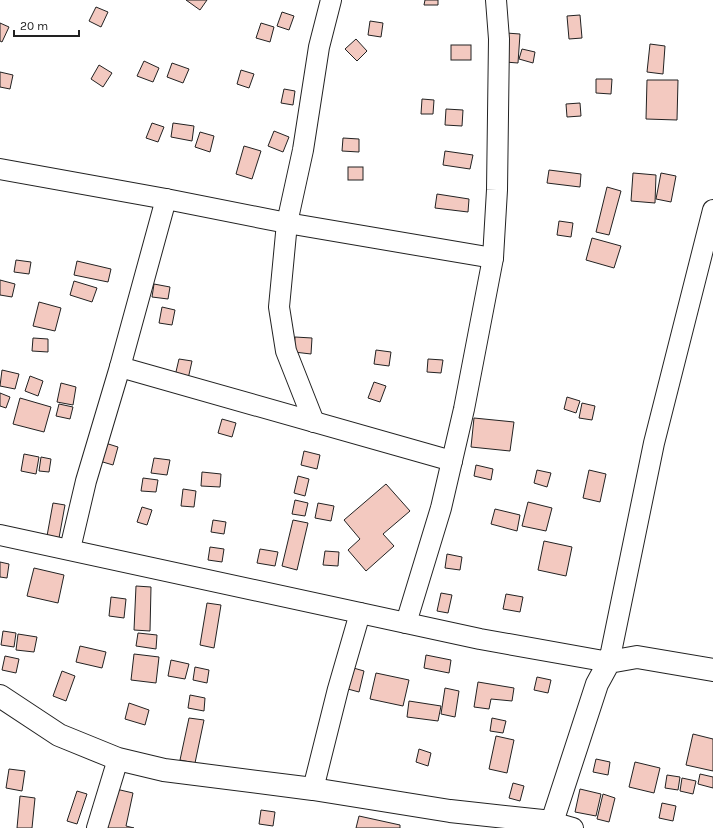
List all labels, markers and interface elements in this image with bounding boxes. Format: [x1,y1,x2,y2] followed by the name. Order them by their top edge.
[14,12,79,38] scale bar
[20,19,48,33] text: 20 m

